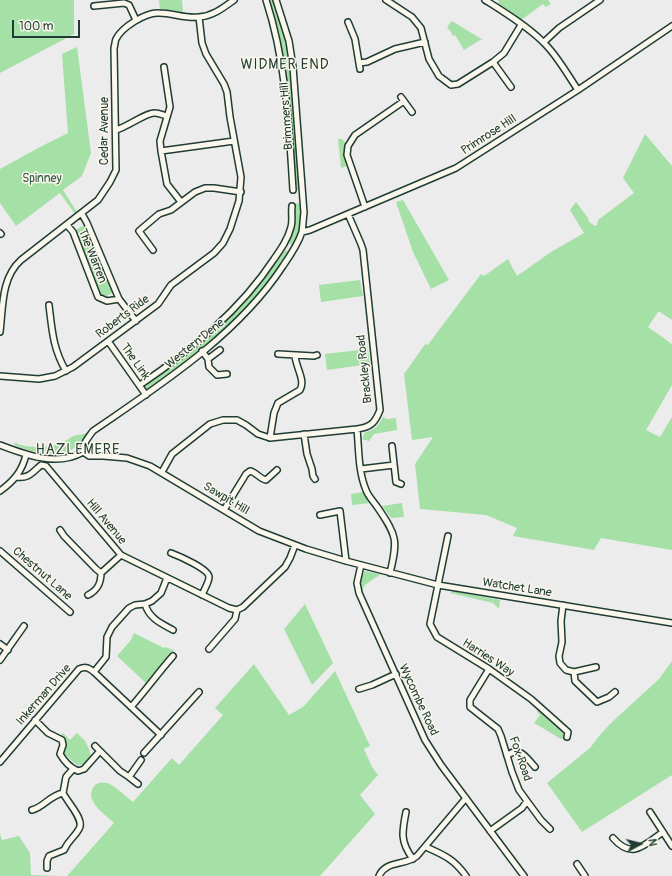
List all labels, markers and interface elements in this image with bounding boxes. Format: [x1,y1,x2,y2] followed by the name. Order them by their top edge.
[14,12,82,38] scale bar
[19,19,53,34] text: 100 m
[241,57,329,73] district label: WIDMER END
[277,82,297,150] street label: Brimmers Hill
[98,97,112,165] street label: Cedar Avenue
[459,112,519,158] street label: Primrose Hill
[22,172,62,186] park label: Spinney
[75,227,109,285] street label: The Warren
[93,292,153,342] street label: Roberts Ride
[163,316,227,372] street label: Western Dene
[354,334,376,404] street label: Brackley Road
[117,341,153,383] street label: The Link
[36,442,120,458] district label: HAZLEMERE
[200,480,252,518] street label: Sawpit Hill
[83,496,129,548] street label: Hill Avenue
[9,544,75,604] street label: Chestnut Lane
[481,575,553,601] street label: Watchet Lane
[459,636,517,680] street label: Harries Way
[14,661,74,729] street label: Inkerman Drive
[395,662,441,738] street label: Wycombe Road
[506,735,534,783] street label: Fox Road
[620,824,660,864] north arrow
[646,838,659,847] text: N

